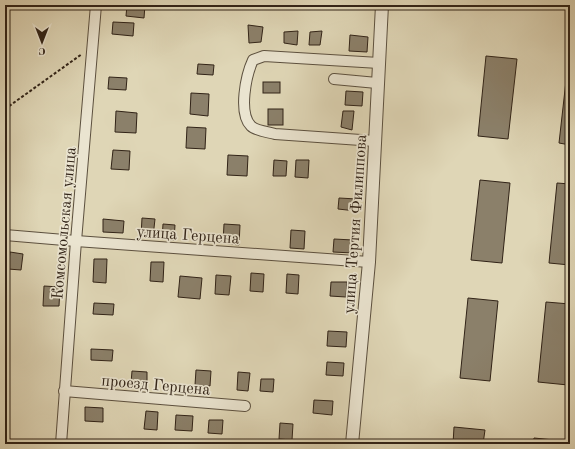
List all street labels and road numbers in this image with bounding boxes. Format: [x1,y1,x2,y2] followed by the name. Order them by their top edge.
[342,134,370,315] street label: улица Тертия Филиппова
[50,146,80,300] street label: Комсомольская улица
[136,224,240,248] street label: улица Герцена
[101,373,211,399] street label: проезд Герцена

